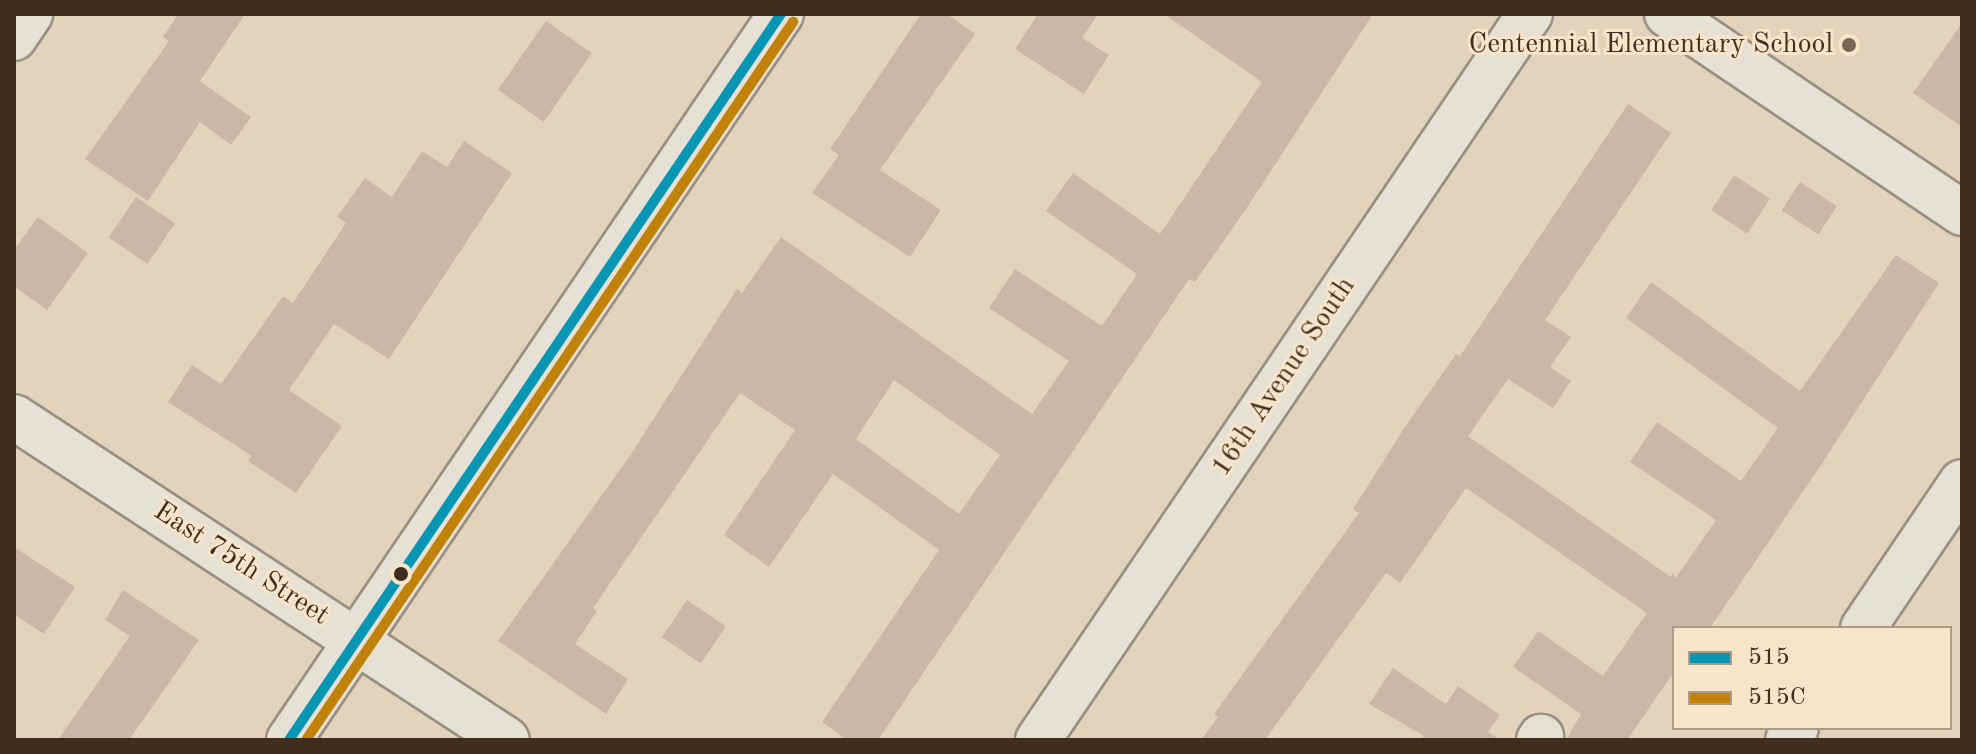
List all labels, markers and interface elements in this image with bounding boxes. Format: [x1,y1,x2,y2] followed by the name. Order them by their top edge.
[1469,28,1833,62] place label: Centennial Elementary School
[1840,36,1858,54] marker: Centennial Elementary School
[1205,271,1363,483] street label: 16th Avenue South
[147,495,335,633] street label: East 75th Street
[393,566,409,582] unlabelled marker
[1672,626,1952,730] legend
[1748,646,1790,670] text: 515
[1748,686,1806,710] text: 515C

